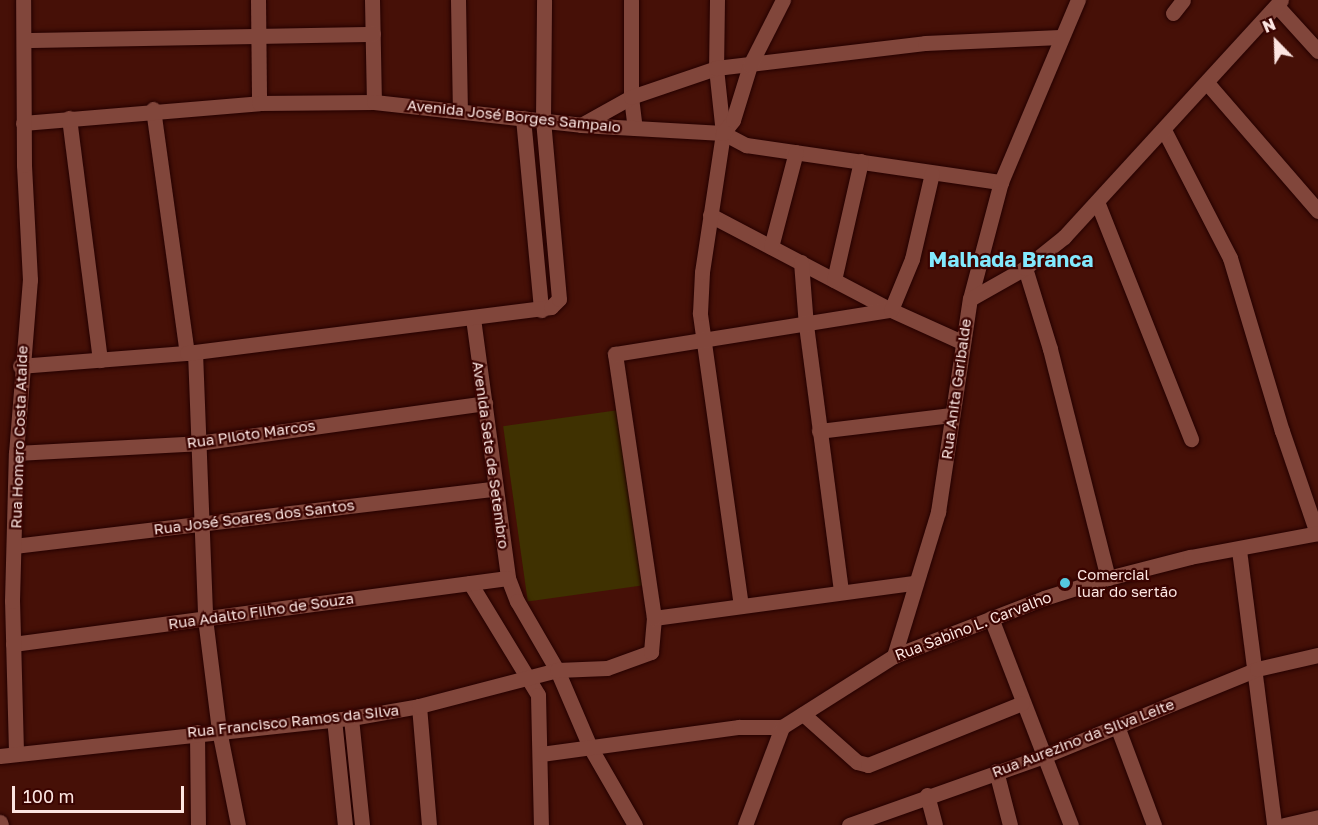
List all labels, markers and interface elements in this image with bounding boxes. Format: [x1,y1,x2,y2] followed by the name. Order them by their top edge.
[1246,12,1306,72] north arrow
[1259,14,1278,37] text: N
[406,96,622,136] street label: Avenida José Borges Sampaio
[929,246,1093,272] district label: Malhada Branca
[937,317,975,461] street label: Rua Anita Garibalde
[7,345,31,529] street label: Rua Homero Costa Ataide
[469,360,513,550] street label: Avenida Sete de Setembro
[186,416,316,452] street label: Rua Piloto Marcos
[153,496,355,538] street label: Rua José Soares dos Santos
[1077,565,1177,600] place label: Comercial luar do sertão
[1058,576,1072,590] marker: Comercial luar do sertão
[892,588,1054,664] street label: Rua Sabino L. Carvalho
[167,589,355,633] street label: Rua Adalto Filho de Souza
[989,695,1177,781] street label: Rua Aurezino da Silva Leite
[186,701,400,741] street label: Rua Francisco Ramos da Silva
[15,774,188,812] scale bar
[23,785,74,807] text: 100 m

